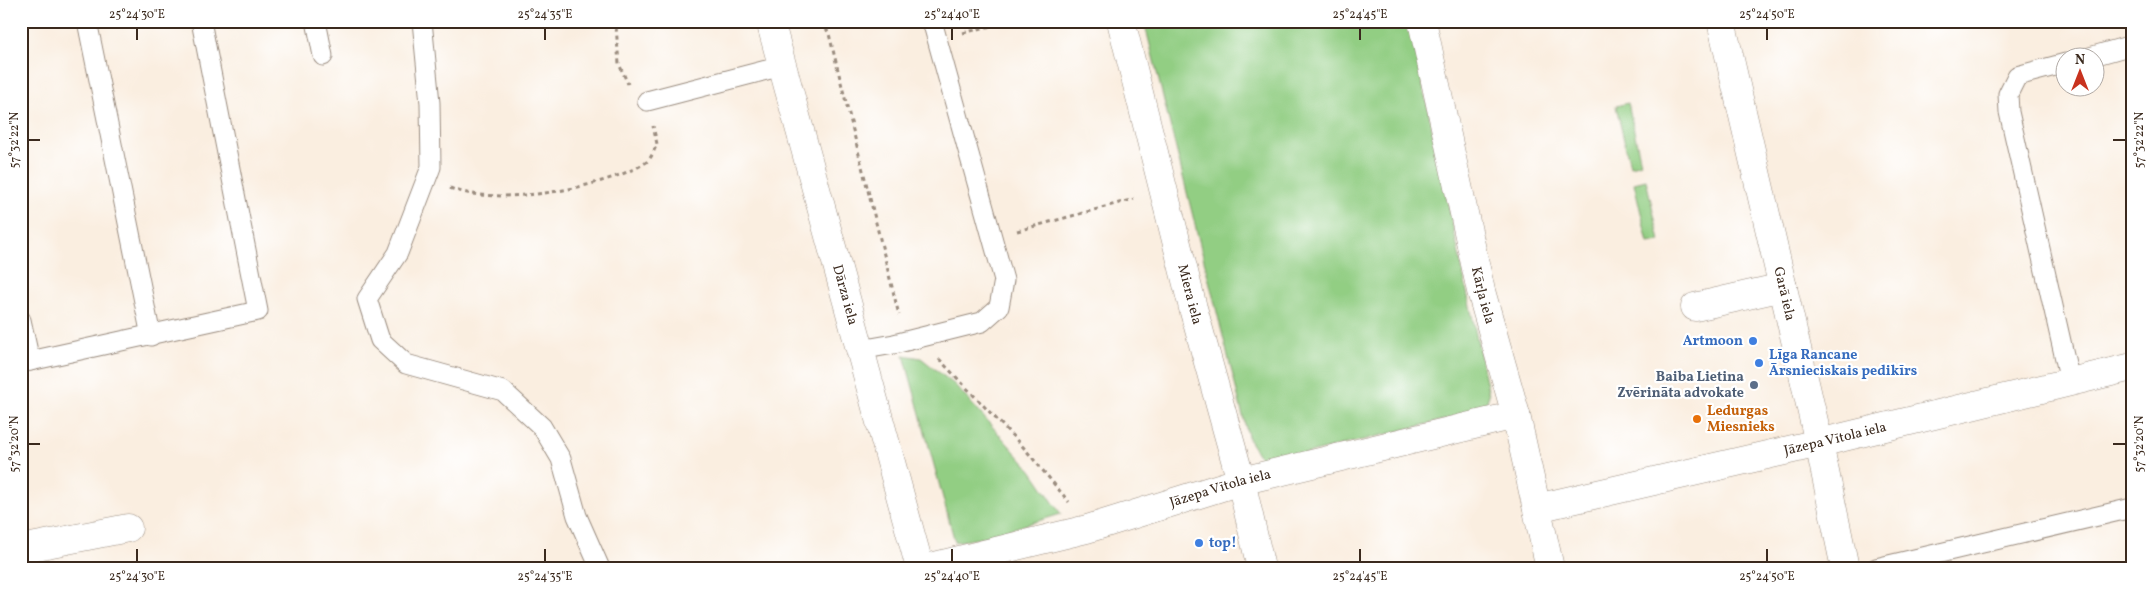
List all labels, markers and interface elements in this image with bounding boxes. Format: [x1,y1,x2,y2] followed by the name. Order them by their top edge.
[109,7,165,23] text: 25°24'30"E
[517,7,573,23] text: 25°24'35"E
[924,7,980,23] text: 25°24'40"E
[1333,7,1387,23] text: 25°24'45"E
[1739,7,1795,23] text: 25°24'50"E
[2056,48,2106,98] north arrow
[2075,51,2085,70] text: N
[7,112,23,168] text: 57°32'22"N
[2132,112,2148,168] text: 57°32'22"N
[1173,262,1207,327] street label: Miera iela
[828,263,862,327] street label: Dārza iela
[1466,265,1499,326] street label: Kārļa iela
[1769,265,1800,323] street label: Garā iela
[1683,332,1743,351] place label: Artmoon
[1747,335,1759,347] marker: Artmoon
[1769,346,1917,381] place label: Līga Rancane Ārsnieciskais pedikīrs
[1753,357,1765,369] marker: Līga Rancane Ārsnieciskais pedikīrs
[1617,368,1744,403] place label: Baiba Lietina Zvērināta advokate
[1748,379,1760,391] marker: Baiba Lietina Zvērināta advokate
[1707,402,1775,437] place label: Ledurgas Miesnieks
[1691,413,1703,425] marker: Ledurgas Miesnieks
[7,415,23,473] text: 57°32'20"N
[2132,415,2148,473] text: 57°32'20"N
[1782,417,1888,460] street label: Jāzepa Vītola iela
[1167,465,1273,512] street label: Jāzepa Vītola iela
[1209,534,1237,553] place label: top!
[1193,537,1205,549] marker: top!
[109,569,165,585] text: 25°24'30"E
[517,569,573,585] text: 25°24'35"E
[924,569,980,585] text: 25°24'40"E
[1333,569,1387,585] text: 25°24'45"E
[1739,569,1795,585] text: 25°24'50"E

